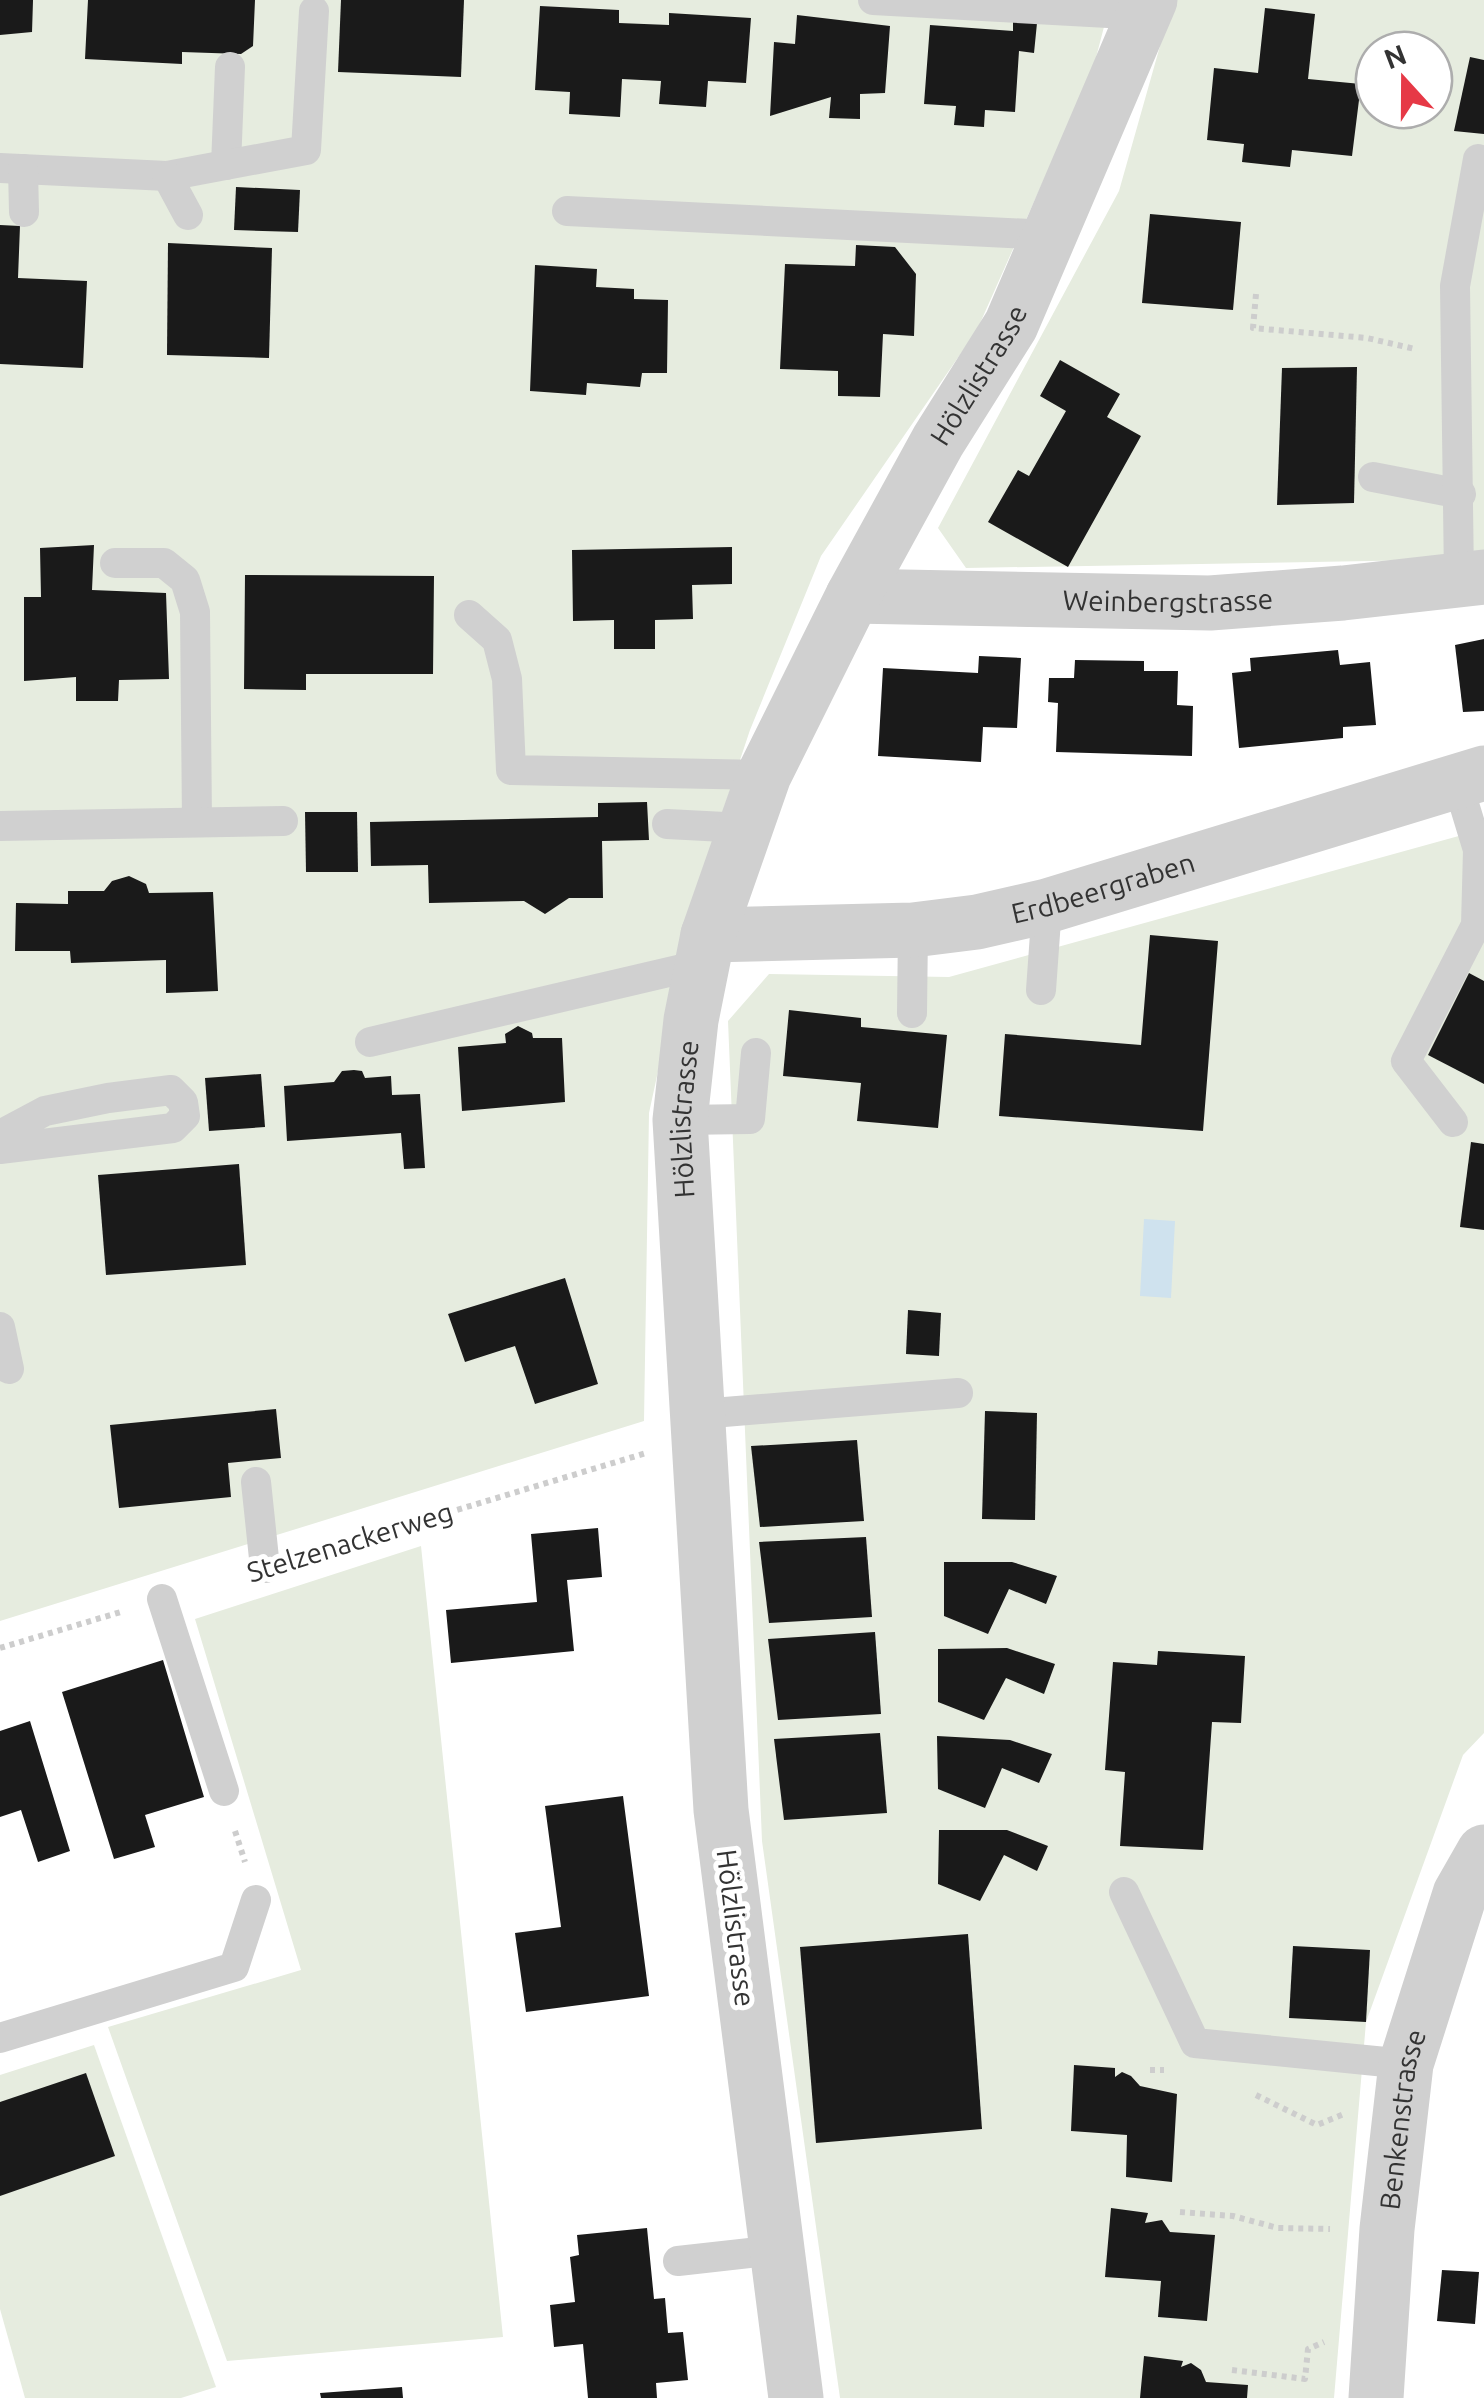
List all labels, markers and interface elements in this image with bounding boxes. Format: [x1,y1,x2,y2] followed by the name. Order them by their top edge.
[1354,30,1454,130] north arrow
[1380,38,1410,74] text: N
[924,301,1033,450] street label: Hölzlistrasse
[1063,582,1274,618] street label: Weinbergstrasse
[1008,846,1198,929] street label: Erdbeergraben
[664,1039,704,1199] street label: Hölzlistrasse
[243,1495,456,1588] street label: Stelzenackerweg
[711,1848,762,2008] street label: Hölzlistrasse
[1373,2025,1431,2211] street label: Benkenstrasse

